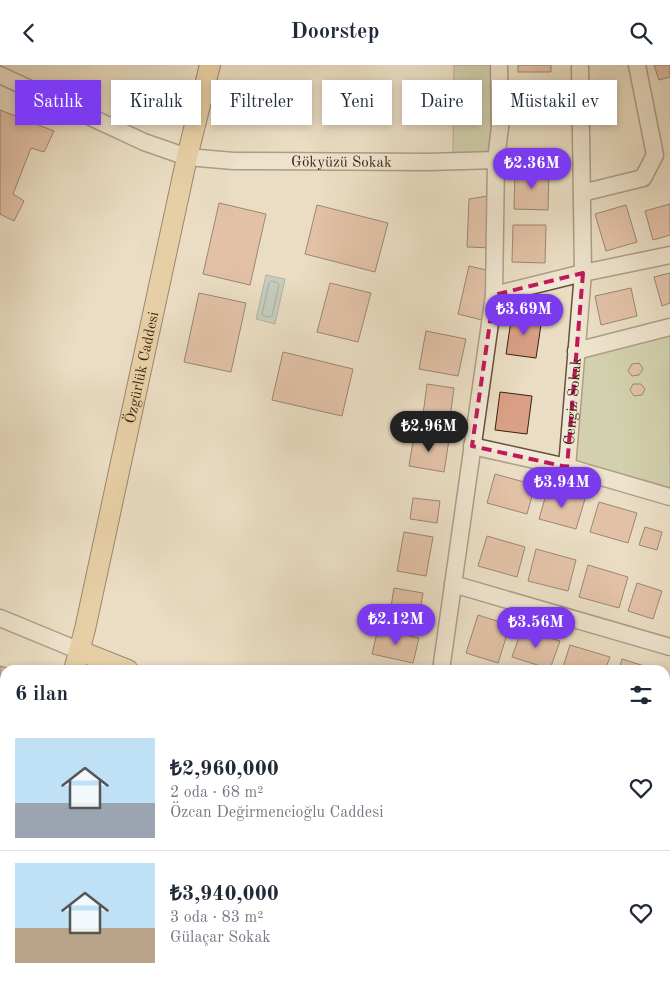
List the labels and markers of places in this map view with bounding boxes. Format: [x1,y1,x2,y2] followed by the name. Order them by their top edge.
[491,147,573,190] pin: ₺2.36M
[483,293,565,336] pin: ₺3.69M
[388,411,470,453] pin: ₺2.96M
[521,467,603,509] pin: ₺3.94M
[355,603,437,646] pin: ₺2.12M
[495,607,577,649] pin: ₺3.56M

